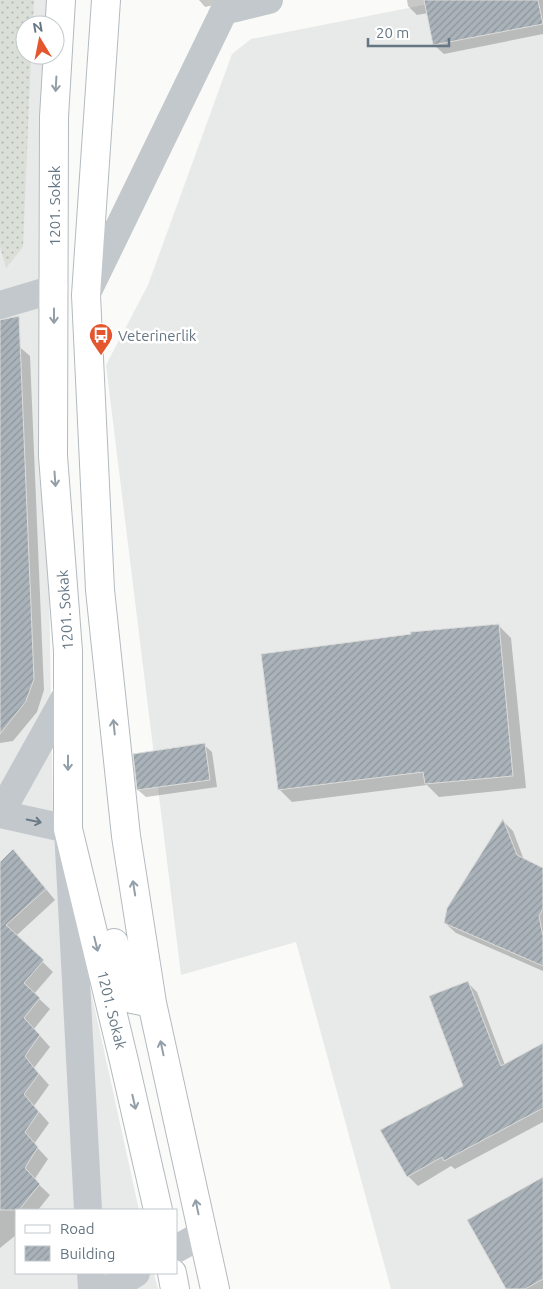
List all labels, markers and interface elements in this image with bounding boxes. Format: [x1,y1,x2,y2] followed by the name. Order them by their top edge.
[15,15,65,65] north arrow
[368,15,449,47] scale bar
[31,18,44,36] text: N
[376,24,409,41] text: 20 m
[52,75,61,91] one-way arrow
[46,165,63,246] street label: 1201. Sokak
[49,308,59,324] one-way arrow
[88,322,114,356] bus stop icon: Veterinerlik
[118,327,197,344] place label: Veterinerlik
[50,470,59,486] one-way arrow
[54,569,76,651] street label: 1201. Sokak
[109,720,119,736] one-way arrow
[63,754,73,771] one-way arrow
[25,817,41,827] one-way arrow
[128,881,138,897] one-way arrow
[92,935,101,951] one-way arrow
[94,969,130,1051] street label: 1201. Sokak
[157,1041,166,1057] one-way arrow
[130,1093,139,1109] one-way arrow
[191,1200,201,1216] one-way arrow
[15,1209,178,1274] legend
[60,1220,95,1237] text: Road
[60,1245,115,1262] text: Building

